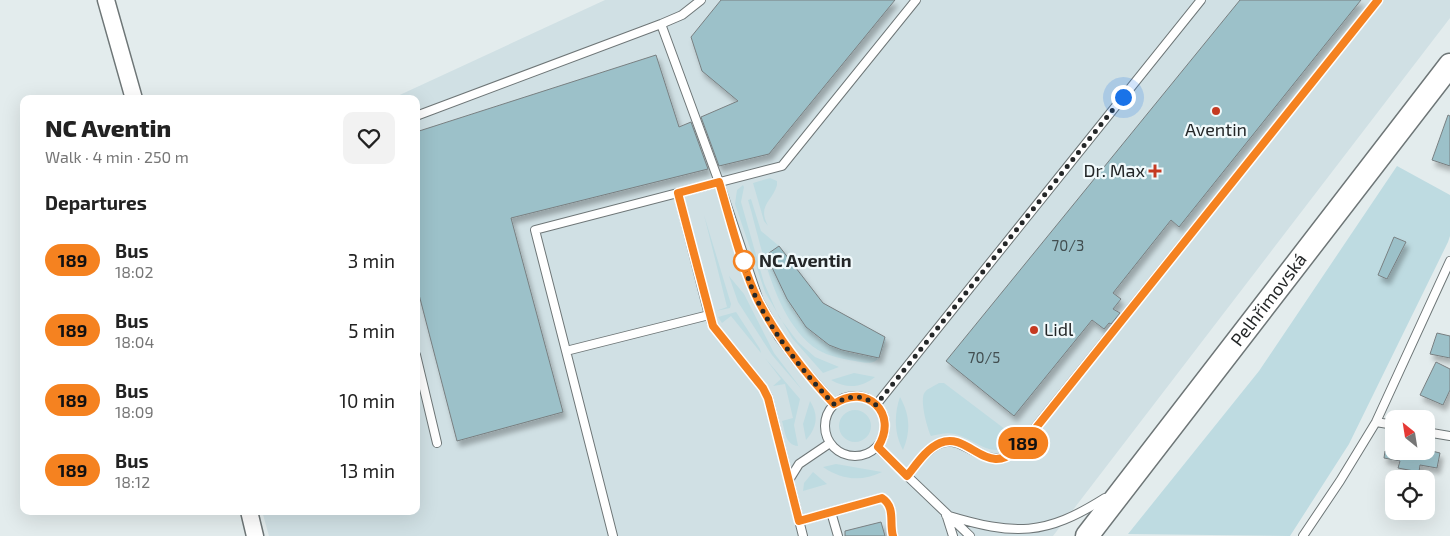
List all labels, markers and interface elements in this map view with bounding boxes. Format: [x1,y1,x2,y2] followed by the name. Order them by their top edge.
[1111,85,1136,110] your location
[1210,105,1222,117] marker: Aventin
[343,112,395,164] button: heart
[45,113,171,142] text: NC Aventin
[1185,118,1247,140] place label: Aventin
[45,147,189,166] text: Walk · 4 min · 250 m
[1083,159,1145,181] place label: Dr. Max
[1149,165,1161,177] marker: Dr. Max
[45,191,147,214] text: Departures
[1052,236,1084,254] house number: 70/3
[115,239,149,262] text: Bus
[58,249,87,271] text: 189
[348,249,395,272] text: 3 min
[759,249,852,271] place label: NC Aventin
[1225,249,1311,350] street label: Pelhřimovská
[733,250,755,272] marker: NC Aventin
[115,262,154,281] text: 18:02
[115,309,149,332] text: Bus
[1044,318,1074,340] place label: Lidl
[58,319,87,341] text: 189
[348,319,395,342] text: 5 min
[1028,324,1040,336] marker: Lidl
[115,332,154,351] text: 18:04
[968,348,1000,366] house number: 70/5
[115,379,149,402] text: Bus
[58,389,87,411] text: 189
[339,389,395,412] text: 10 min
[115,402,154,421] text: 18:09
[1385,410,1435,460] north arrow
[1385,410,1435,520] map controls
[994,427,1052,459] line badge: 189
[1008,432,1038,454] text: 189
[115,449,149,472] text: Bus
[58,459,87,481] text: 189
[340,459,395,482] text: 13 min
[1385,470,1435,520] button: locate
[115,472,150,491] text: 18:12

